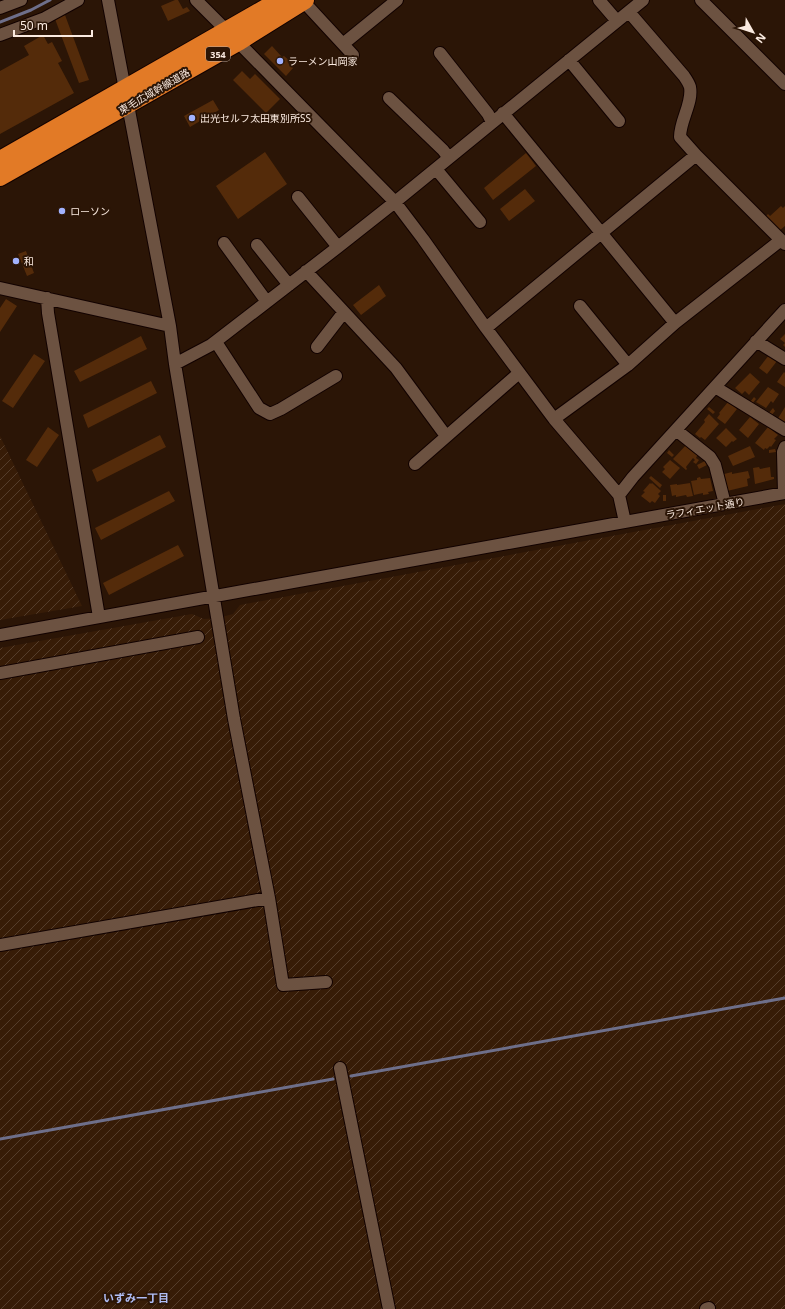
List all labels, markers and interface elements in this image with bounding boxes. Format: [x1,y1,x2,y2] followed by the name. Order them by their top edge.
[14,12,92,38] scale bar
[733,12,773,52] north arrow
[20,17,48,34] text: 50 m
[753,30,770,47] text: N
[206,47,230,61] road number: 354
[288,54,358,68] place label: ラーメン山岡家
[275,56,285,66] marker: ラーメン山岡家
[116,65,192,117] street label: 東毛広域幹線道路
[200,111,311,125] place label: 出光セルフ太田東別所SS
[187,113,197,123] marker: 出光セルフ太田東別所SS
[70,204,110,218] place label: ローソン
[57,206,67,216] marker: ローソン
[24,254,34,268] place label: 和
[11,256,21,266] marker: 和
[664,494,746,522] street label: ラフィエット通り
[103,1290,169,1305] district label: いずみ一丁目

